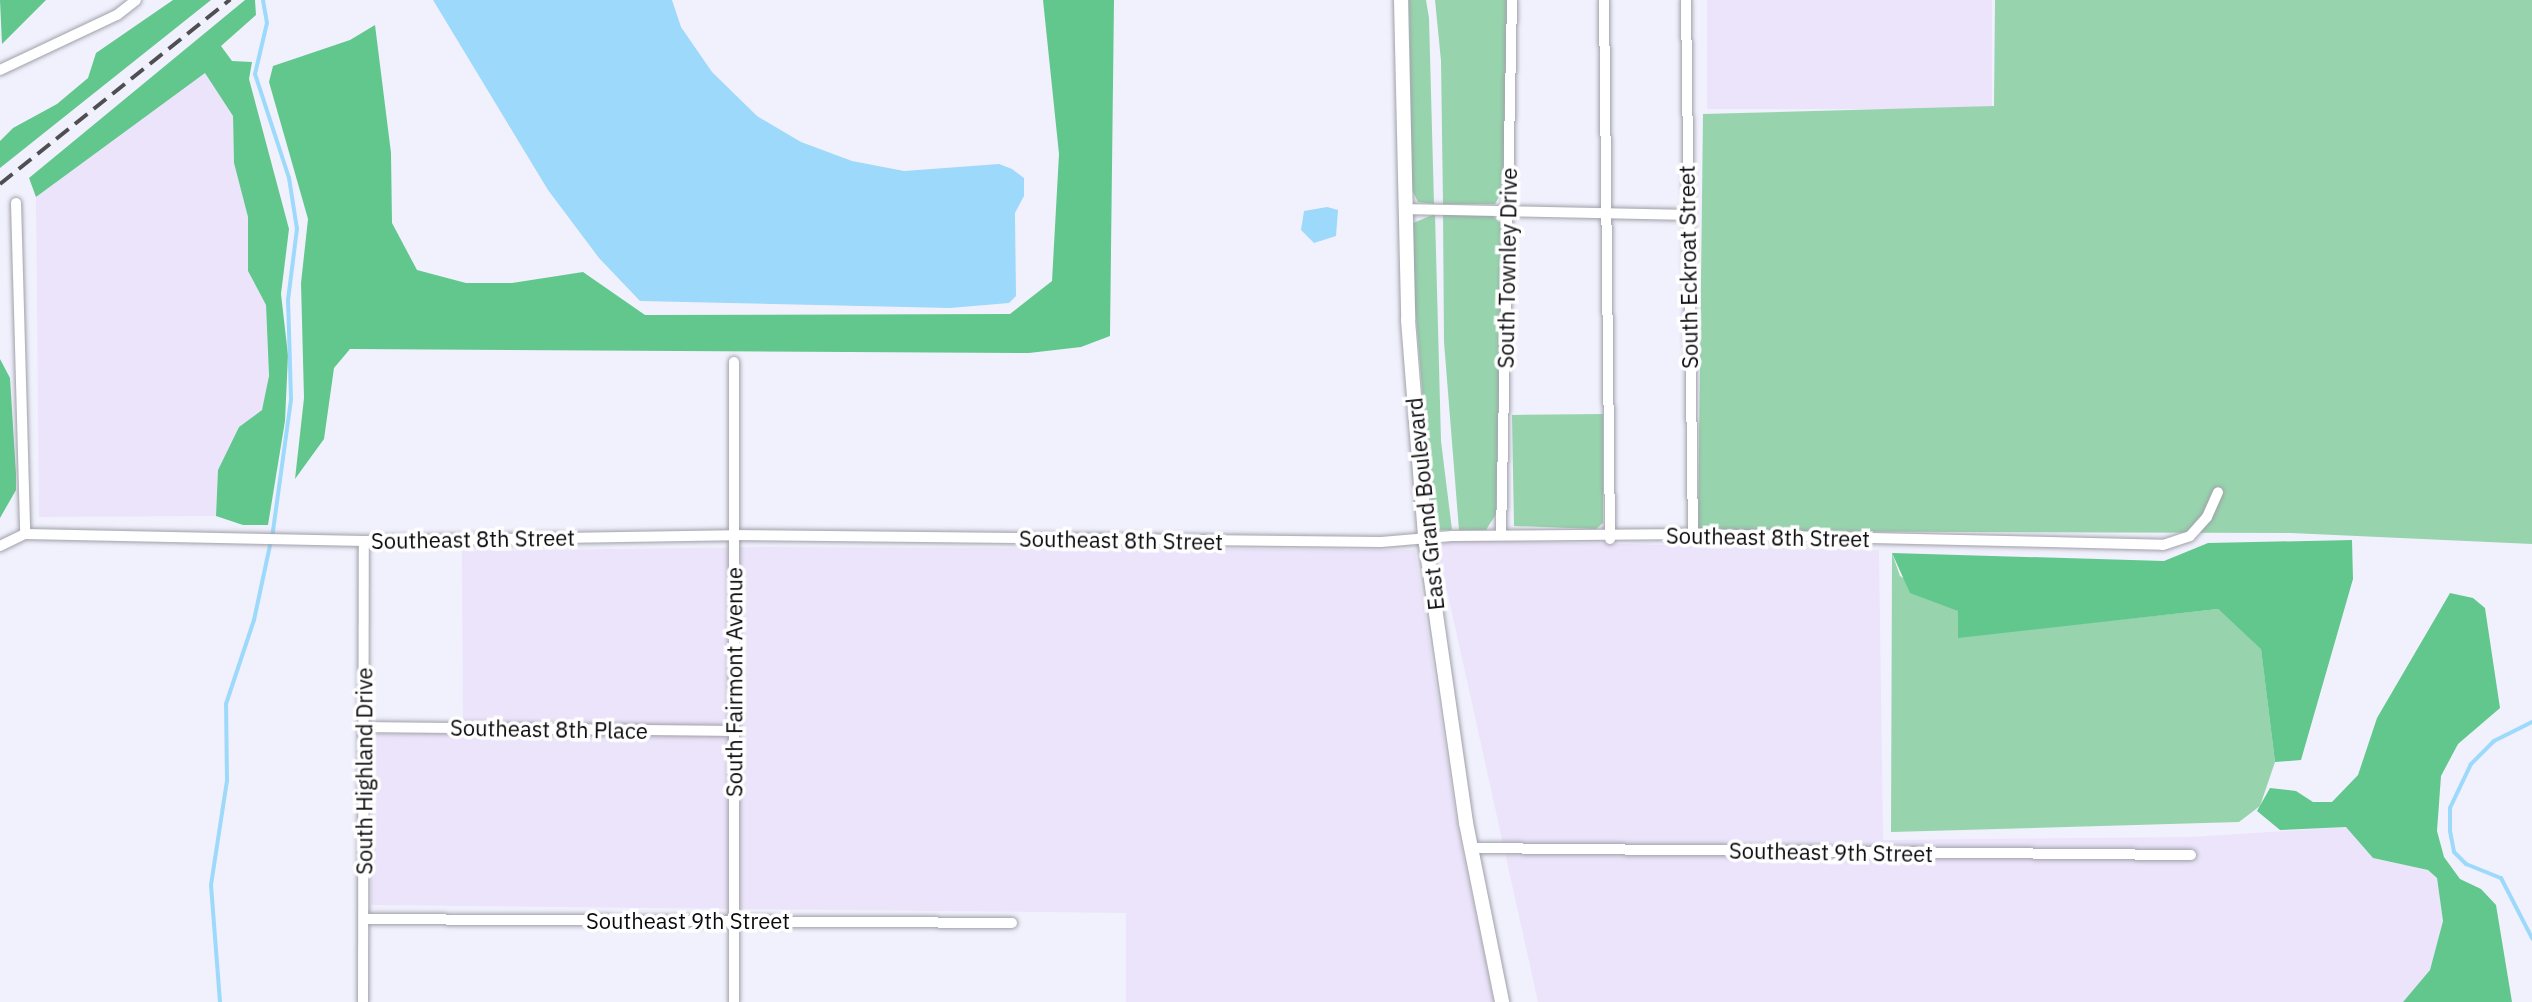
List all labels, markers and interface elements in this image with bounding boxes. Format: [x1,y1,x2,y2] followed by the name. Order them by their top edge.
[1673,165,1703,369] street label: South Eckroat Street
[1492,167,1522,369] street label: South Townley Drive
[1401,396,1449,612] street label: East Grand Boulevard
[1666,522,1870,552] street label: Southeast 8th Street
[371,524,575,554] street label: Southeast 8th Street
[1019,525,1223,555] street label: Southeast 8th Street
[721,567,747,797] street label: South Fairmont Avenue
[351,667,377,875] street label: South Highland Drive
[450,714,648,744] street label: Southeast 8th Place
[1729,837,1933,867] street label: Southeast 9th Street
[586,908,790,934] street label: Southeast 9th Street

